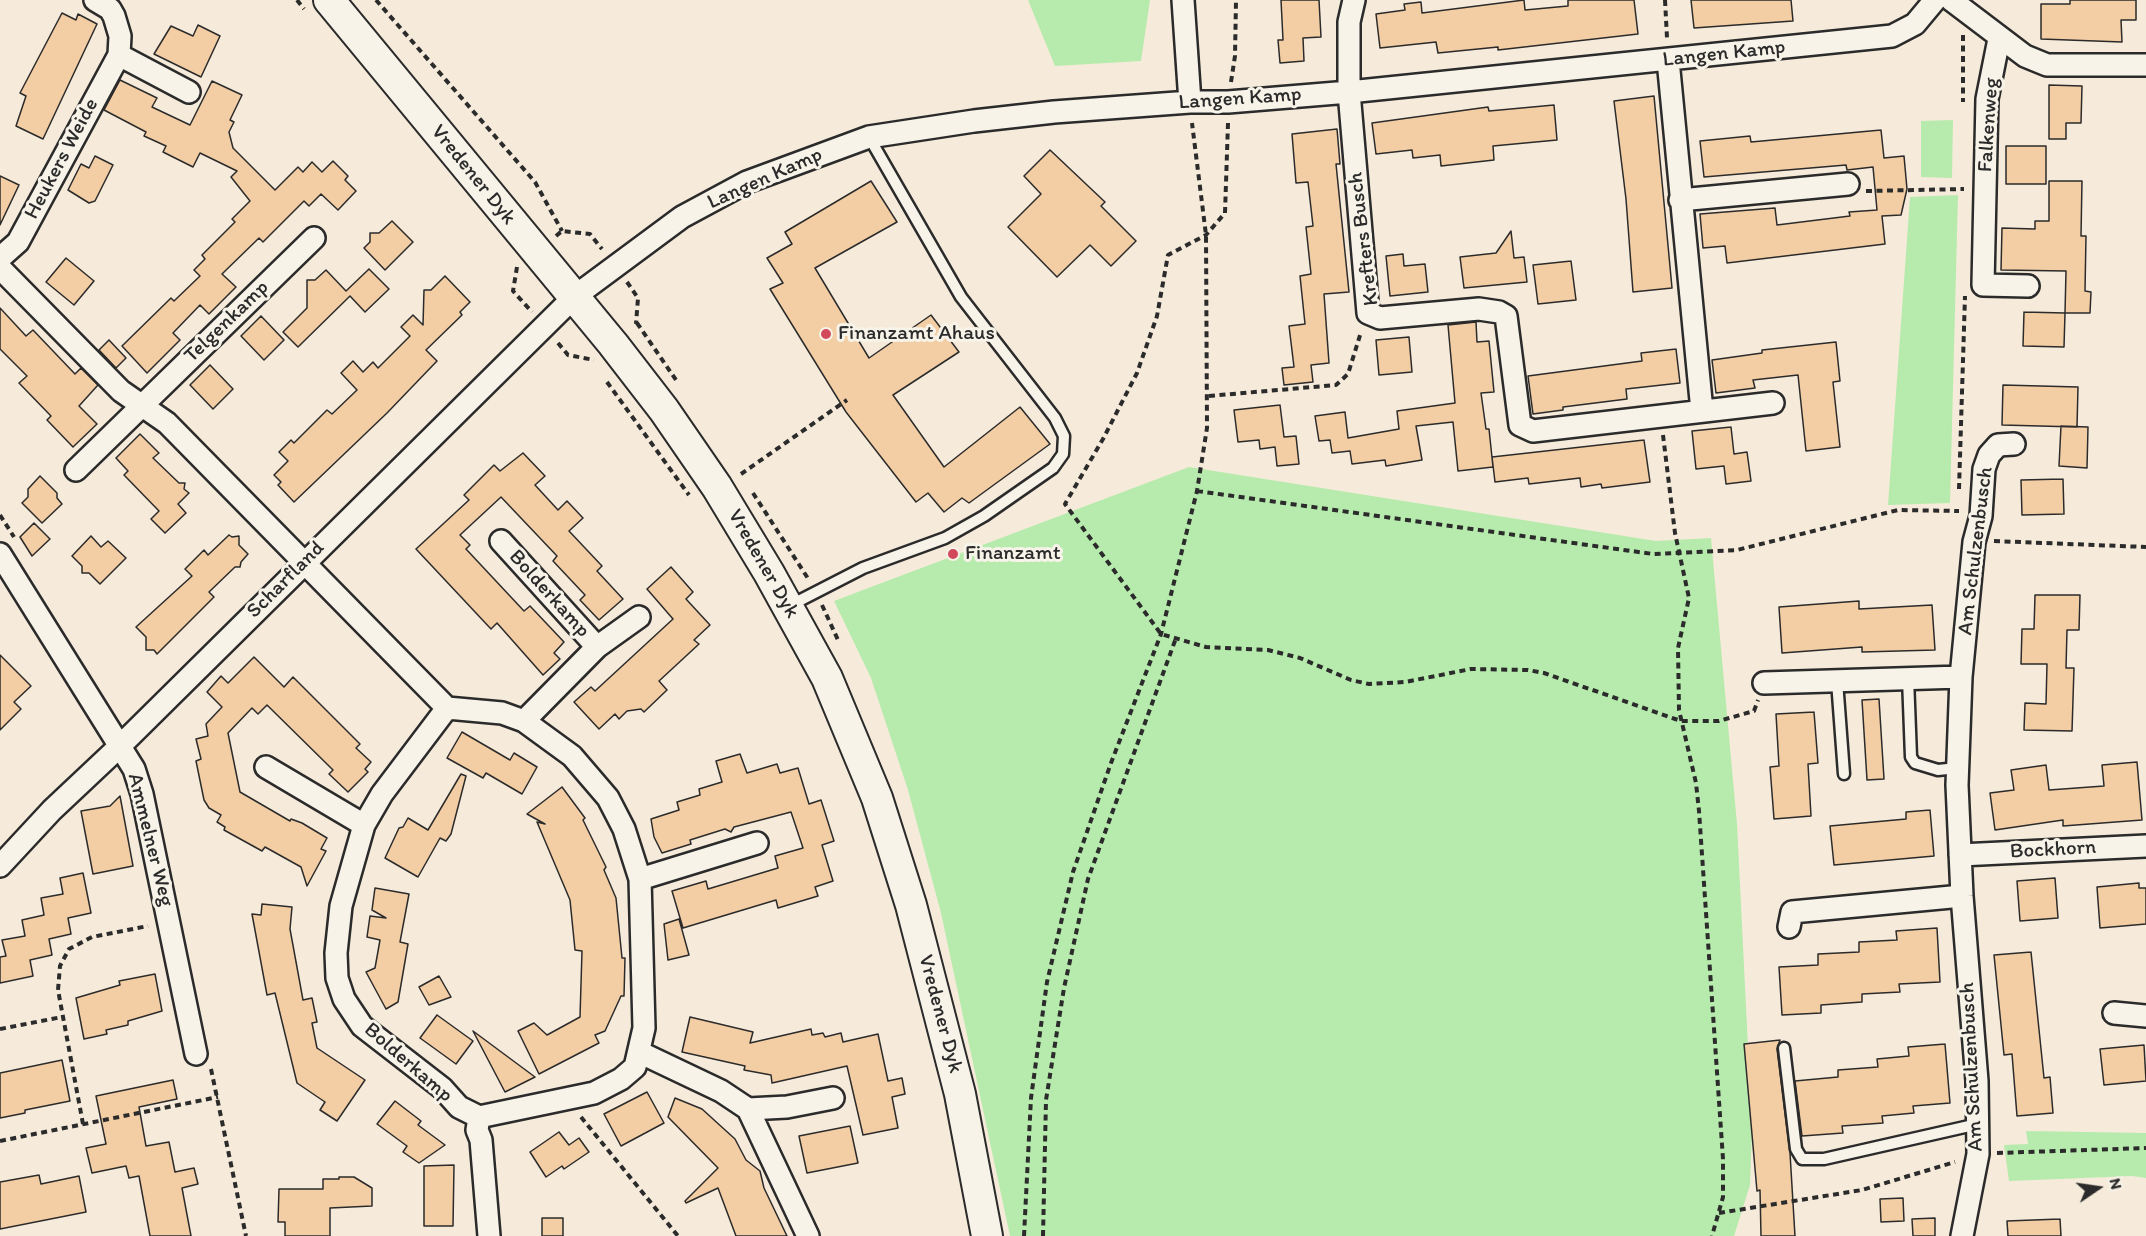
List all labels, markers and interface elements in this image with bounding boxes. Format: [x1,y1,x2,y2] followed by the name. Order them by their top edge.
[1661,35,1787,73] street label: Langen Kamp
[1973,77,2005,173] street label: Falkenweg
[1178,82,1302,116] street label: Langen Kamp
[20,94,104,224] street label: Heukers Weide
[425,120,521,230] street label: Vredener Dyk
[704,142,826,216] street label: Langen Kamp
[1343,171,1385,307] street label: Krefters Busch
[179,275,275,369] street label: Telgenkamp
[838,321,995,347] place label: Finanzamt Ahaus
[819,327,833,341] marker: Finanzamt Ahaus
[1953,465,1999,637] street label: Am Schulzenbusch
[722,505,804,623] street label: Vredener Dyk
[242,536,330,624] street label: Scharfland
[965,541,1061,567] place label: Finanzamt
[503,545,595,643] street label: Bolderkamp
[946,547,960,561] marker: Finanzamt
[121,771,179,909] street label: Ammelner Weg
[2009,835,2097,865] street label: Bockhorn
[912,952,968,1076] street label: Vredener Dyk
[1955,982,1989,1152] street label: Am Schulzenbusch
[358,1018,458,1108] street label: Bolderkamp
[2068,1158,2128,1218] north arrow
[2106,1176,2126,1191] text: N

